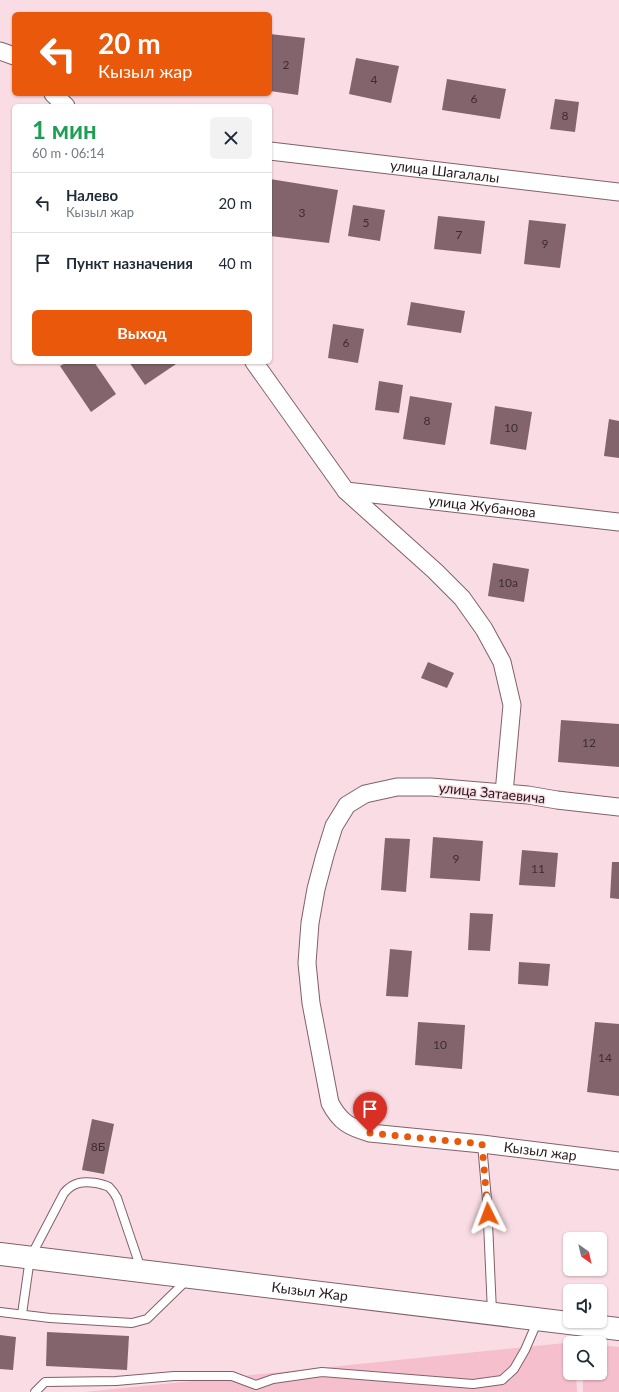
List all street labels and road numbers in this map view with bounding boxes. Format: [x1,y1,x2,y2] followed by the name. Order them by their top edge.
[389,156,500,186] street label: улица Шагалалы
[428,491,537,520] street label: улица Жубанова
[438,778,546,807] street label: улица Затаевича
[503,1138,578,1164] street label: Кызыл жар
[271,1278,349,1304] street label: Кызыл Жар

